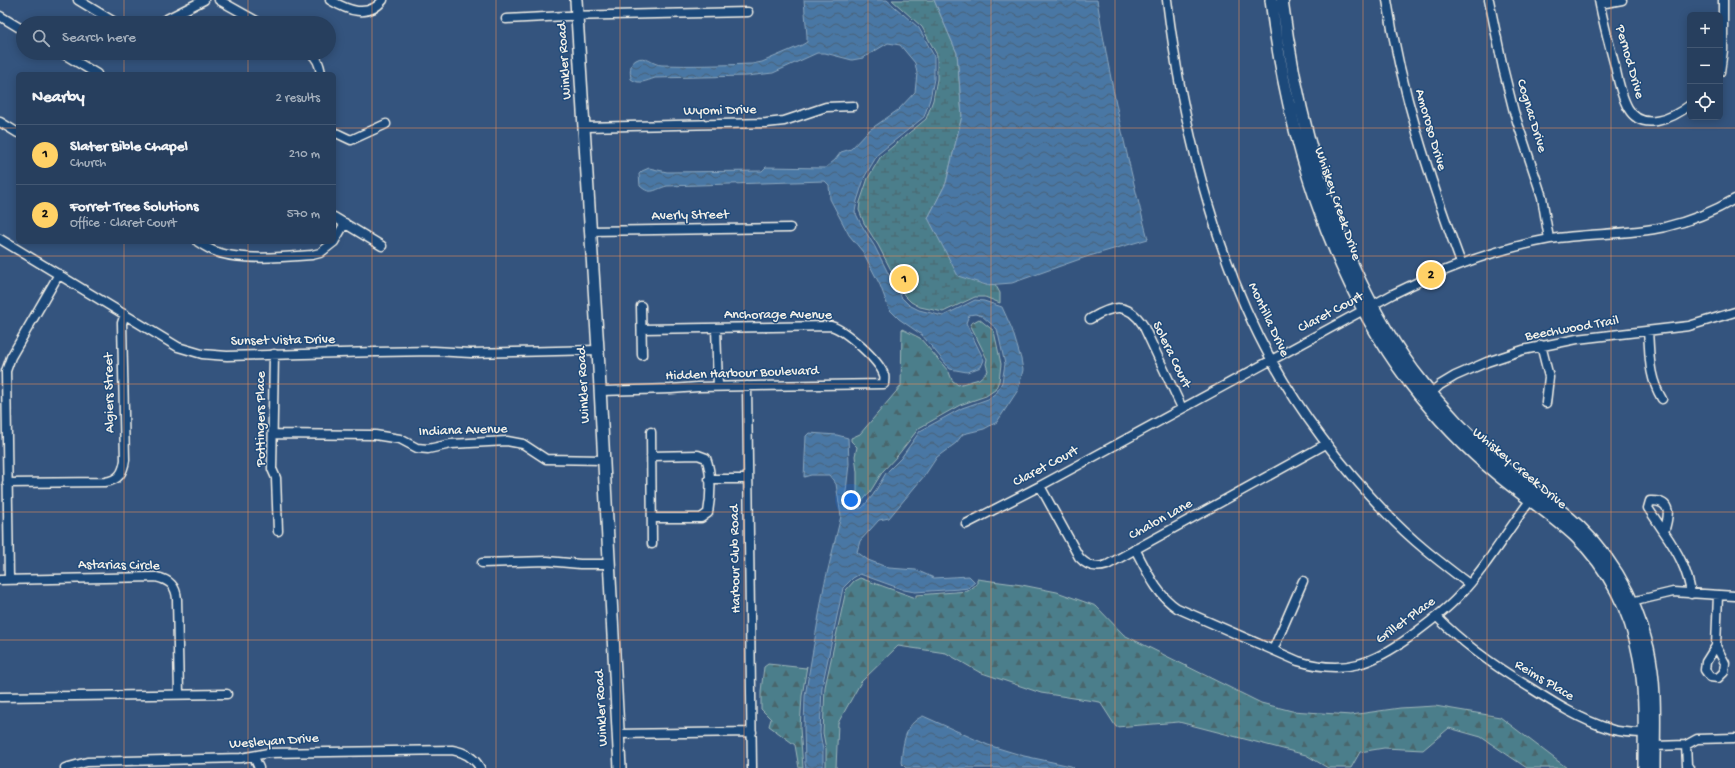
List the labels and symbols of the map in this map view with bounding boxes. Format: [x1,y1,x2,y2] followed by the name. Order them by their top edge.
[554,20,576,100] street label: Winkler Road
[1610,22,1648,102] street label: Pernod Drive
[1512,77,1550,155] street label: Cognac Drive
[1410,87,1450,173] street label: Amoroso Drive
[683,102,757,120] street label: Wyomi Drive
[1310,145,1365,263] street label: Whiskey Creek Drive
[651,207,730,225] street label: Averly Street
[1418,260,1444,290] pin: 2
[891,264,917,294] pin: 1
[1243,280,1293,361] street label: Montilla Drive
[1295,288,1368,337] street label: Claret Court
[724,307,833,324] street label: Anchorage Avenue
[1523,312,1620,346] street label: Beechwood Trail
[1148,319,1195,392] street label: Solera Court
[231,332,336,350] street label: Sunset Vista Drive
[573,344,595,424] street label: Winkler Road
[101,351,119,433] street label: Algiers Street
[665,363,821,385] street label: Hidden Harbour Boulevard
[253,371,270,468] street label: Pottingers Place
[418,421,508,441] street label: Indiana Avenue
[1468,424,1570,514] street label: Whiskey Creek Drive
[1010,442,1083,491] street label: Claret Court
[841,490,861,510] your location
[1126,495,1196,544] street label: Chalon Lane
[727,503,745,614] street label: Harbour Club Road
[78,557,161,575] street label: Astarias Circle
[1373,593,1440,648] street label: Grillet Place
[1511,657,1578,706] street label: Reims Place
[591,667,613,747] street label: Winkler Road
[229,730,320,754] street label: Wesleyan Drive

